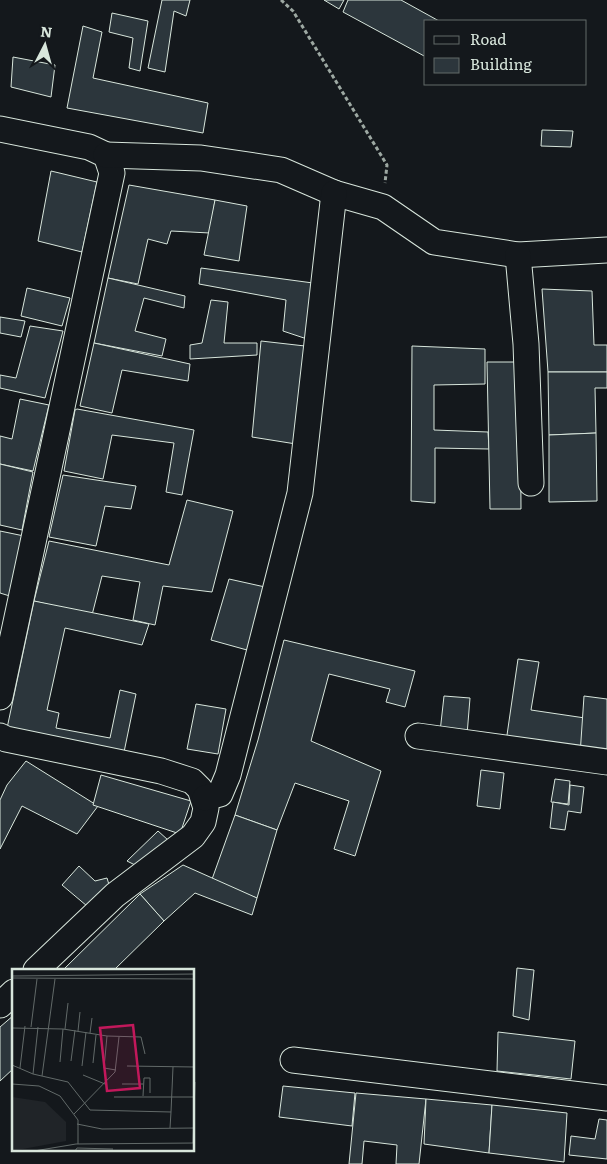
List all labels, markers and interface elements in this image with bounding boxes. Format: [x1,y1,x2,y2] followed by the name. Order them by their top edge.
[20,20,70,70] north arrow
[424,20,587,85] legend
[40,21,54,42] text: N
[470,27,506,50] text: Road
[470,52,532,75] text: Building
[12,969,195,1152] inset map

